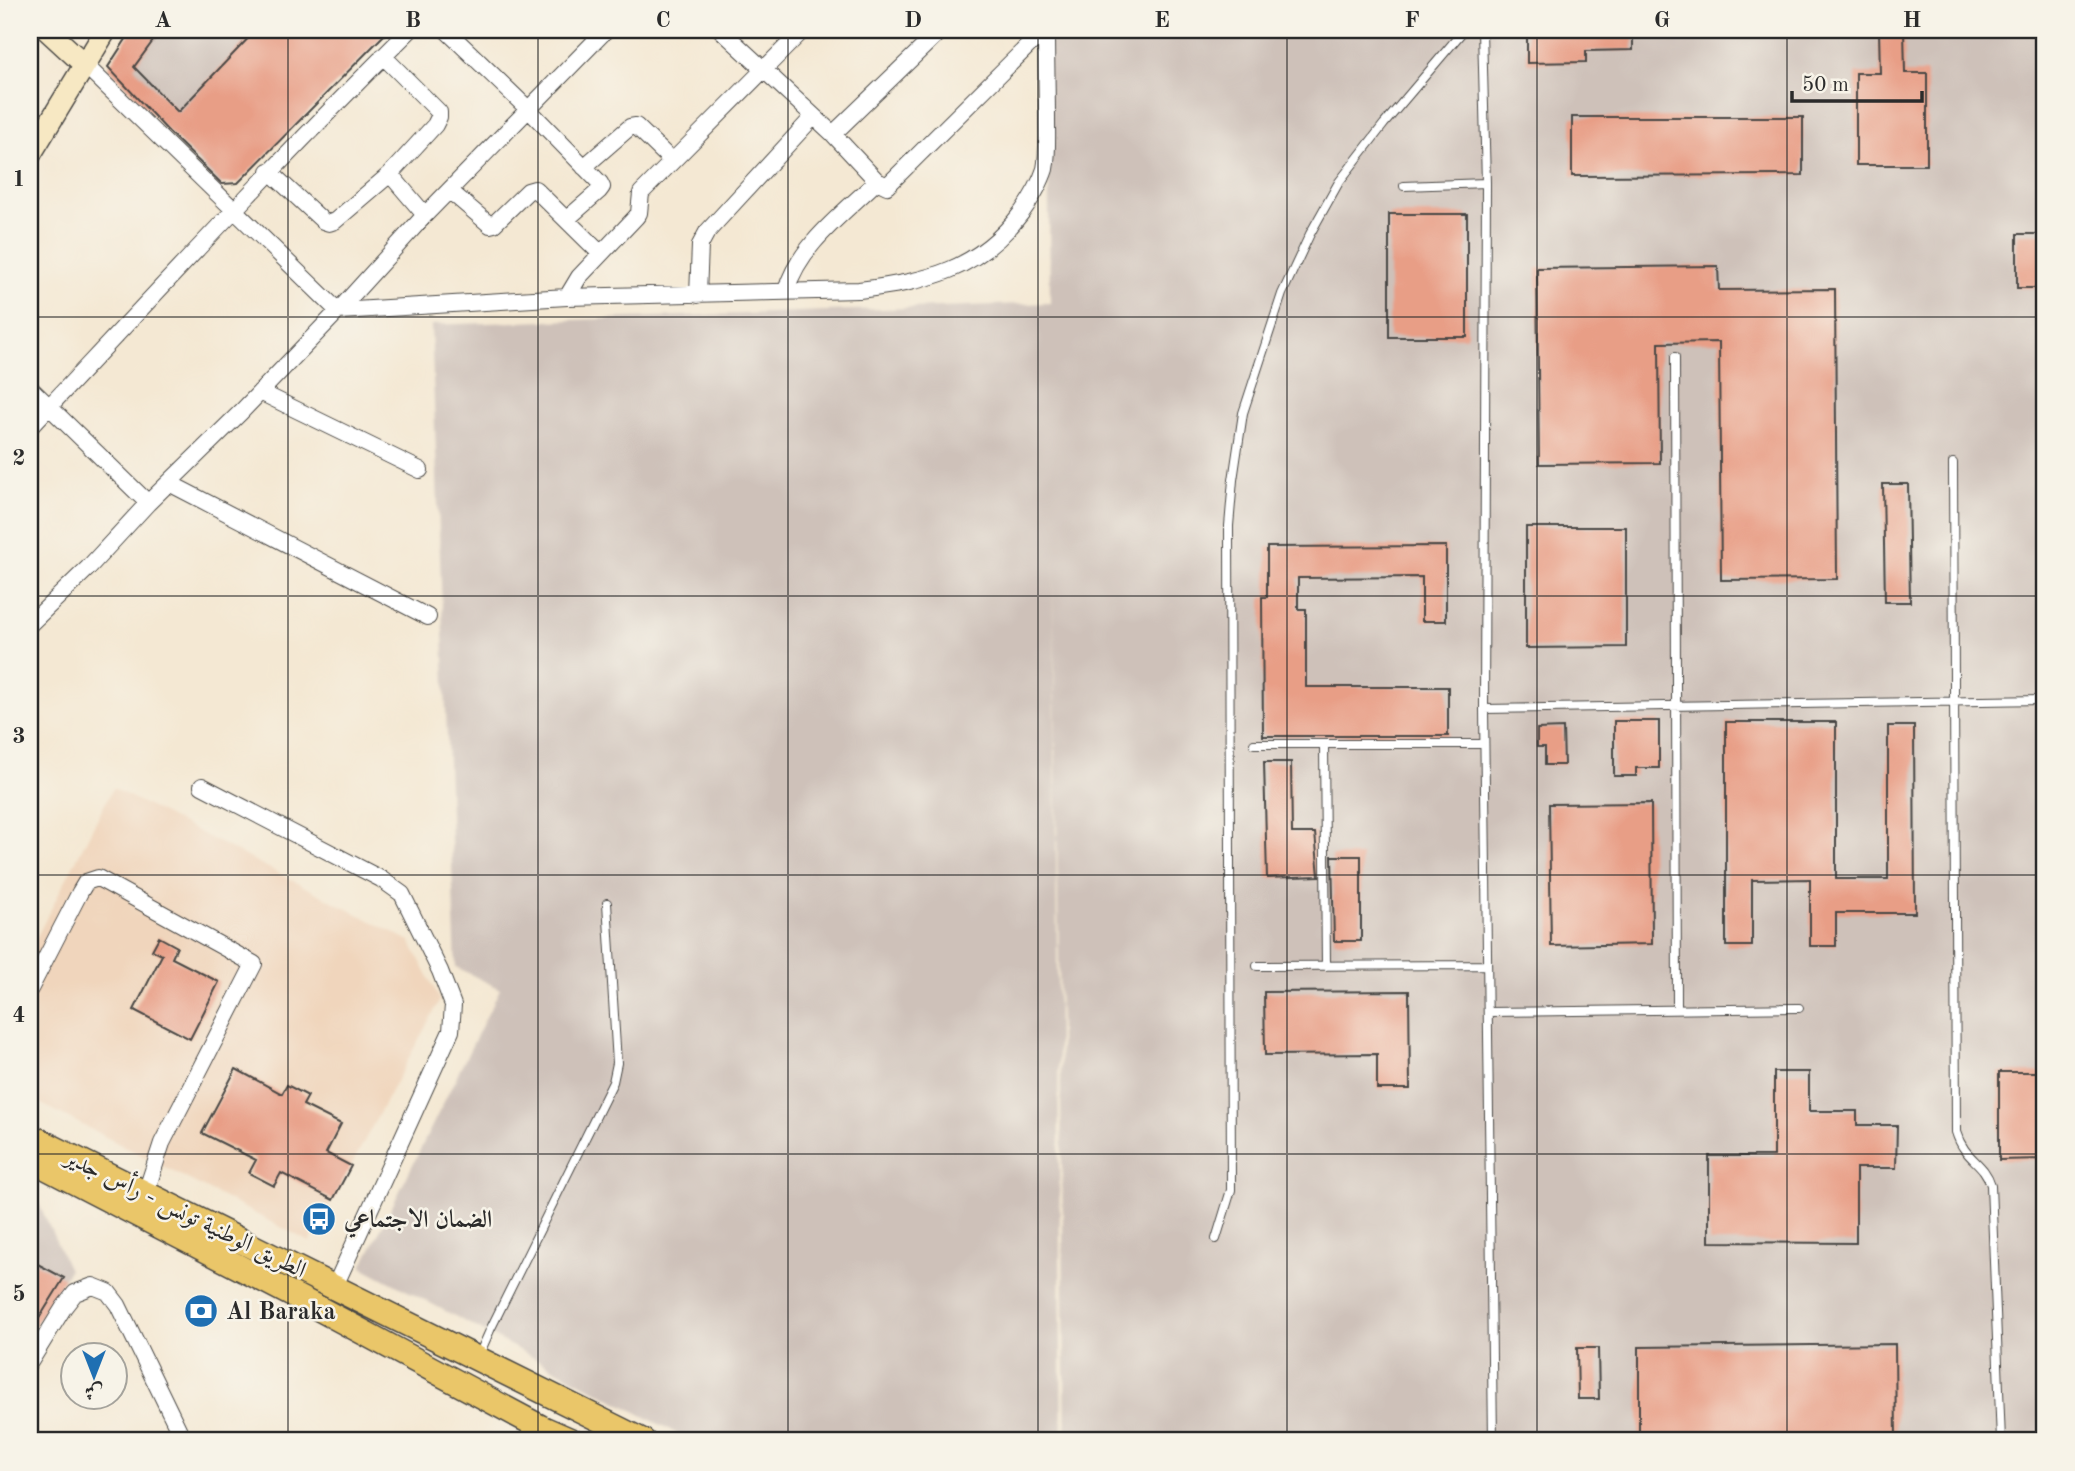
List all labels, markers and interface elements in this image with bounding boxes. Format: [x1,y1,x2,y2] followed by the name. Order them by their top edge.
[154,9,172,32] text: A
[405,9,421,32] text: B
[655,9,671,32] text: C
[904,9,922,32] text: D
[1154,9,1170,32] text: E
[1404,9,1420,32] text: F
[1654,9,1670,32] text: G
[1903,9,1921,32] text: H
[1792,60,1921,104] scale bar
[1802,75,1849,96] text: 50 m
[12,168,26,191] text: 1
[12,447,26,470] text: 2
[12,725,26,748] text: 3
[12,1004,26,1027] text: 4
[57,1138,313,1285] street label: الطريق الوطنية تونس - رأس جدير
[300,1200,338,1238] bus stop icon: الضمان الاجتماعي
[343,1207,492,1238] place label: الضمان الاجتماعي
[12,1283,26,1306] text: 5
[182,1292,220,1330] bank icon: Al Baraka
[226,1301,336,1325] place label: Al Baraka
[60,1342,130,1412] north arrow
[85,1381,103,1400] text: ش

